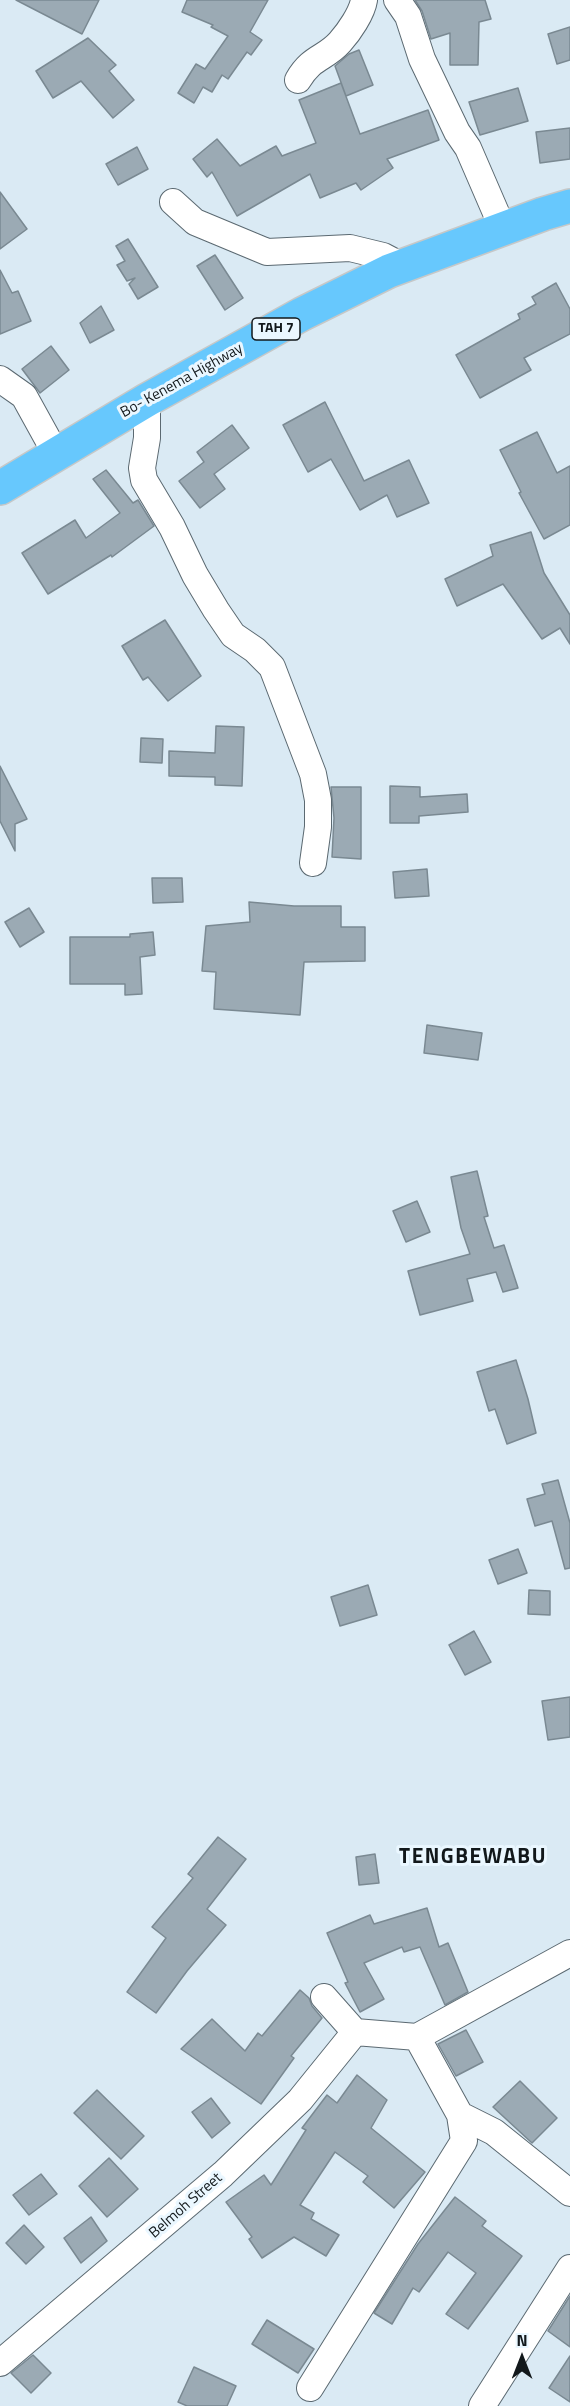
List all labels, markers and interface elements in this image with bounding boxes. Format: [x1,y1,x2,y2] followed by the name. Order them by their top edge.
[252,318,300,340] road number: TAH 7
[118,340,246,422] street label: Bo- Kenema Highway
[399,1845,547,1871] district label: TENGBEWABU
[146,2169,226,2243] street label: Belmoh Street
[492,2328,552,2388] north arrow
[516,2328,528,2352] text: N

